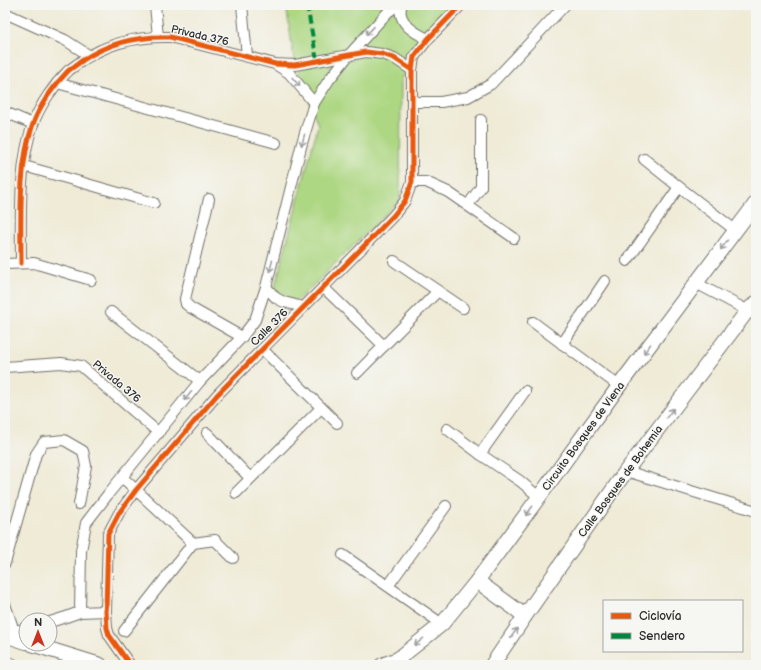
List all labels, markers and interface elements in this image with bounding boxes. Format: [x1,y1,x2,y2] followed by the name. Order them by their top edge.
[170,23,230,49] street label: Privada 376
[366,26,375,36] one-way arrow
[292,76,301,87] one-way arrow
[299,134,306,147] one-way arrow
[720,239,728,250] one-way arrow
[267,260,275,273] one-way arrow
[248,306,291,349] street label: Calle 376
[642,344,651,355] one-way arrow
[90,357,144,405] street label: Privada 376
[540,379,627,493] street label: Circuito Bosques de Viena
[184,391,192,402] one-way arrow
[666,407,674,418] one-way arrow
[575,423,665,540] street label: Calle Bosques de Bohemia
[525,505,533,516] one-way arrow
[603,600,743,652] legend
[639,609,682,624] text: Ciclovía
[18,612,58,652] north arrow
[34,616,42,629] text: N
[509,627,518,638] one-way arrow
[639,629,685,644] text: Sendero
[414,638,424,647] one-way arrow

